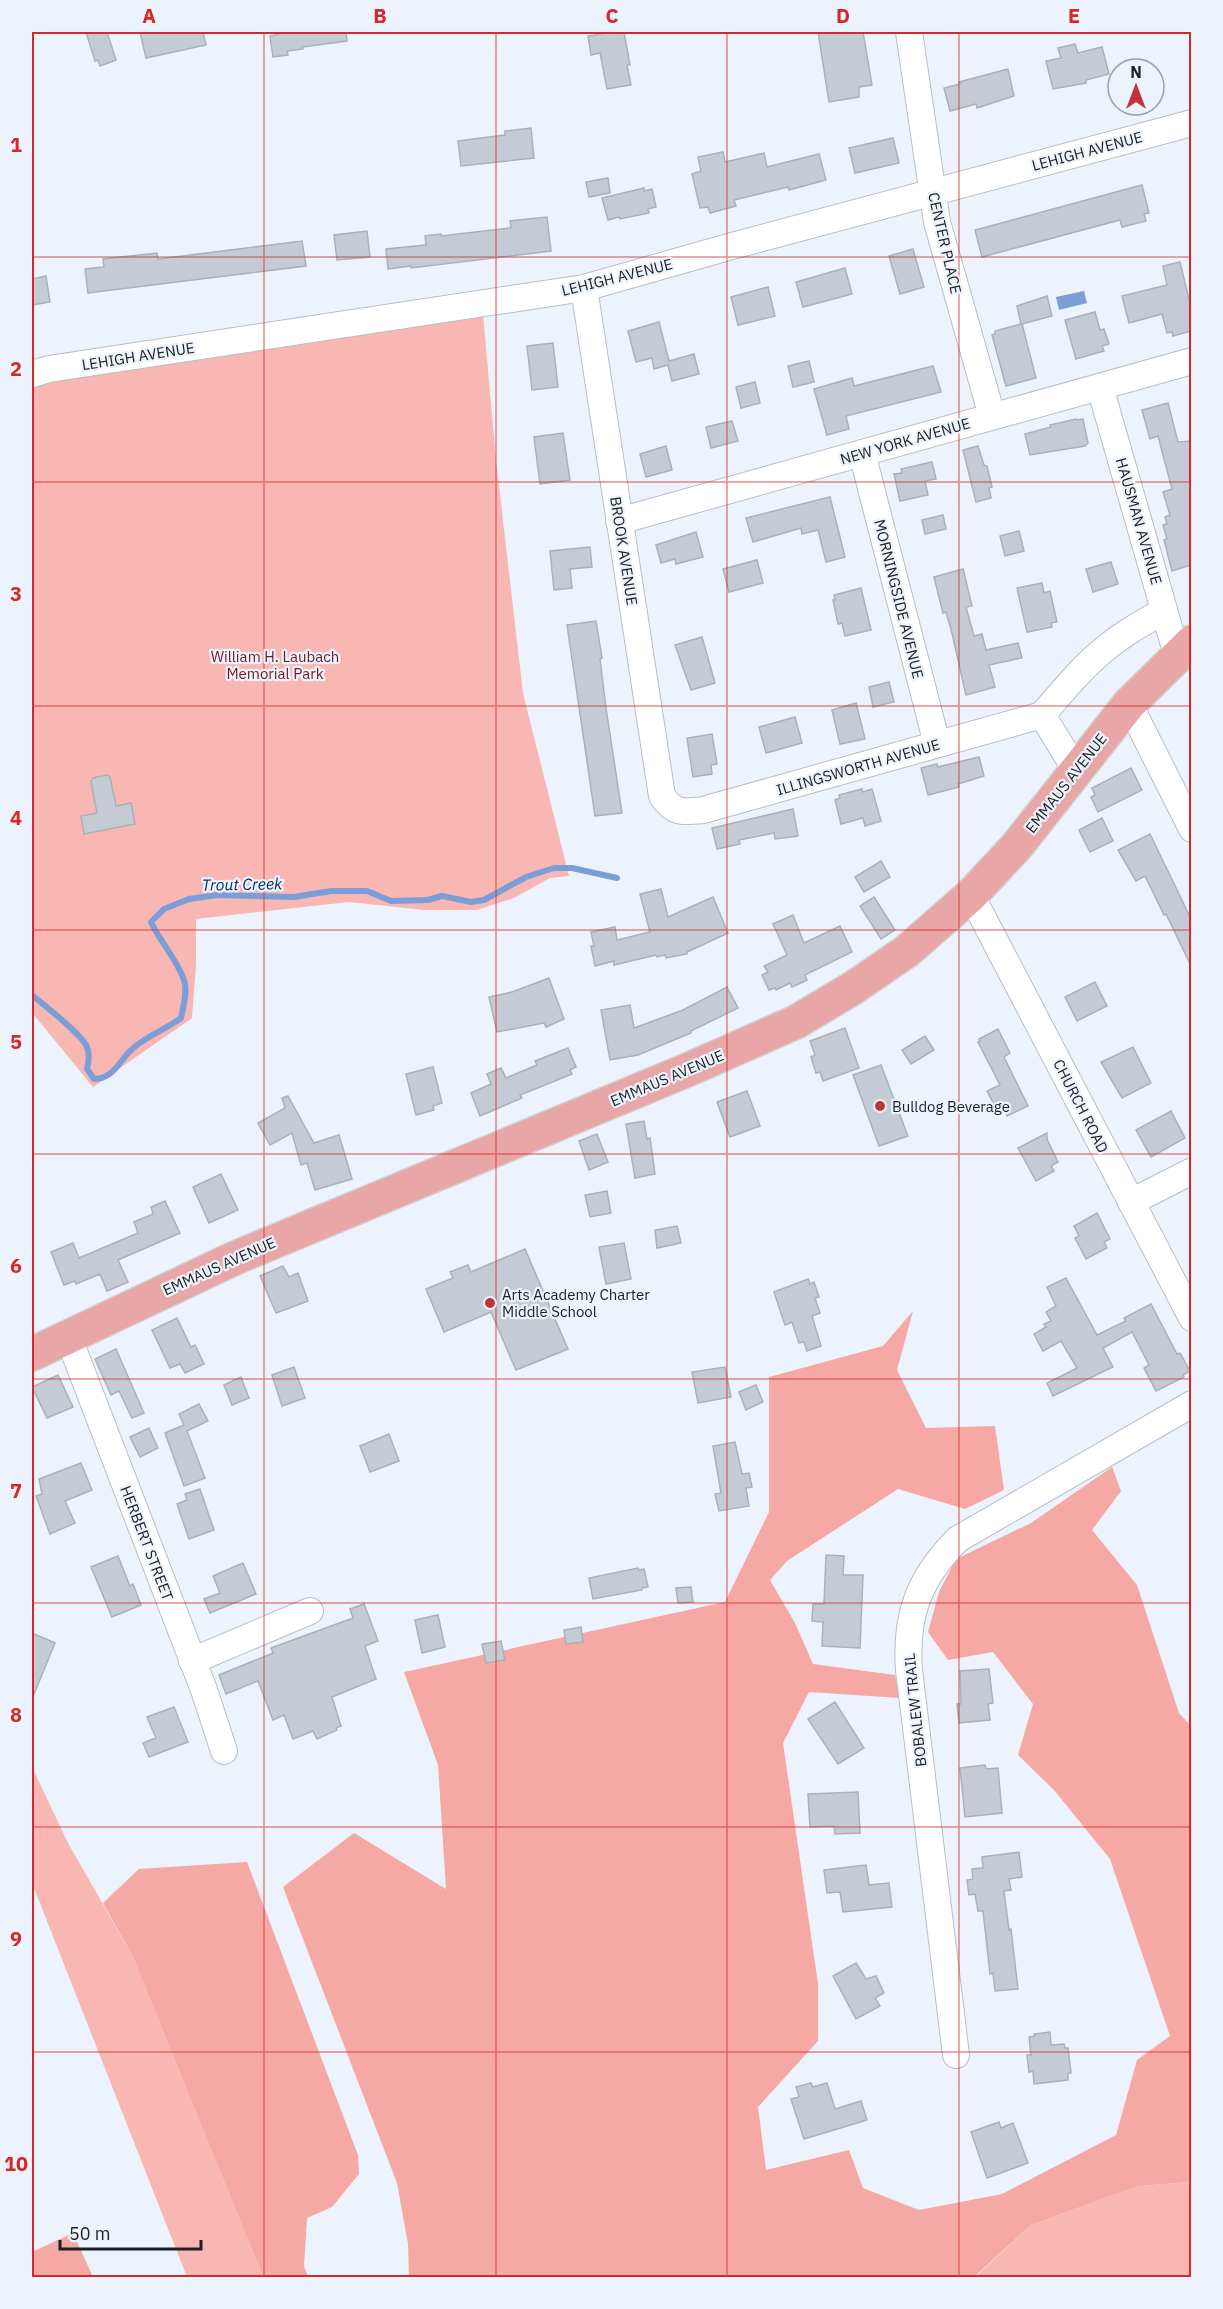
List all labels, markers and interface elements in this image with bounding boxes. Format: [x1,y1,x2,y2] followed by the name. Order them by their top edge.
[142,2,156,29] text: A
[373,2,387,29] text: B
[605,2,619,29] text: C
[836,2,850,29] text: D
[1068,2,1080,29] text: E
[1106,57,1166,117] north arrow
[1130,62,1142,82] text: N
[1030,127,1144,175] street label: LEHIGH AVENUE
[10,131,22,158] text: 1
[924,190,966,296] street label: CENTER PLACE
[559,254,675,300] street label: LEHIGH AVENUE
[80,338,196,374] street label: LEHIGH AVENUE
[10,355,22,382] text: 2
[838,413,972,469] street label: NEW YORK AVENUE
[1112,455,1166,587] street label: HAUSMAN AVENUE
[606,495,642,607] street label: BROOK AVENUE
[870,517,928,681] street label: MORNINGSIDE AVENUE
[10,580,22,607] text: 3
[211,647,339,683] park label: William H. Laubach Memorial Park
[1021,729,1111,837] street label: EMMAUS AVENUE
[774,735,942,799] street label: ILLINGSWORTH AVENUE
[10,804,22,831] text: 4
[202,873,283,895] water label: Trout Creek
[10,1028,22,1055] text: 5
[607,1046,727,1110] street label: EMMAUS AVENUE
[1049,1056,1113,1156] street label: CHURCH ROAD
[892,1097,1010,1116] place label: Bulldog Beverage
[873,1099,887,1113] marker: Bulldog Beverage
[160,1233,278,1299] street label: EMMAUS AVENUE
[10,1252,22,1279] text: 6
[502,1285,650,1321] place label: Arts Academy Charter Middle School
[483,1296,497,1310] marker: Arts Academy Charter Middle School
[10,1477,22,1504] text: 7
[116,1483,178,1604] street label: HERBERT STREET
[900,1652,930,1768] street label: BOBALEW TRAIL
[10,1701,22,1728] text: 8
[10,1925,22,1952] text: 9
[4,2150,28,2177] text: 10
[60,2213,201,2251] scale bar
[69,2222,111,2245] text: 50 m

